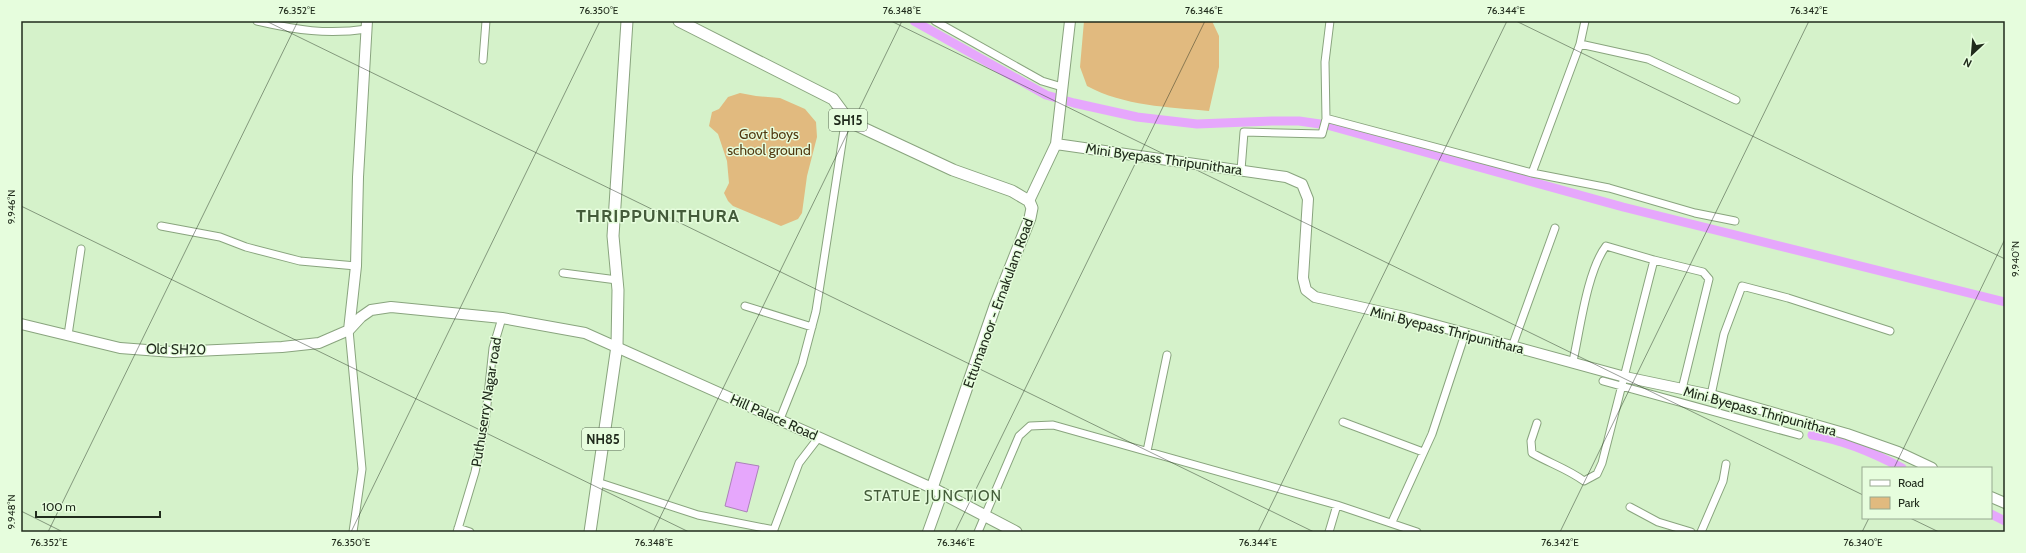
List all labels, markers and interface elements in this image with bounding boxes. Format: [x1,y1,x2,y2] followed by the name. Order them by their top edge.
[278,4,316,17] text: 76.352°E
[580,4,619,17] text: 76.350°E
[883,4,922,17] text: 76.348°E
[1185,4,1223,17] text: 76.346°E
[1487,4,1525,17] text: 76.344°E
[1790,4,1828,17] text: 76.342°E
[1952,34,1992,74] north arrow
[1961,55,1974,71] text: N
[829,109,867,131] road number: SH15
[727,125,811,159] park label: Govt boys school ground
[1085,139,1244,179] street label: Mini Byepass Thripunithara
[5,190,18,224] text: 9.946°N
[576,205,740,227] district label: THRIPPUNITHURA
[959,216,1037,390] street label: Ettumanoor - Ernakulam Road
[2009,241,2022,277] text: 9.940°N
[1368,302,1526,358] street label: Mini Byepass Thripunithara
[467,336,505,468] street label: Puthuserry Nagar road
[146,339,206,359] street label: Old SH20
[1681,382,1839,440] street label: Mini Byepass Thripunithara
[727,390,821,444] street label: Hill Palace Road
[582,428,624,450] road number: NH85
[1862,467,1992,519] legend
[1898,475,1924,490] text: Road
[864,487,1002,505] district label: STATUE JUNCTION
[36,493,160,519] scale bar
[5,494,18,530] text: 9.948°N
[1898,495,1920,510] text: Park
[42,499,76,514] text: 100 m
[30,536,68,549] text: 76.352°E
[332,536,371,549] text: 76.350°E
[635,536,674,549] text: 76.348°E
[937,536,975,549] text: 76.346°E
[1239,536,1277,549] text: 76.344°E
[1541,536,1579,549] text: 76.342°E
[1843,536,1883,549] text: 76.340°E

